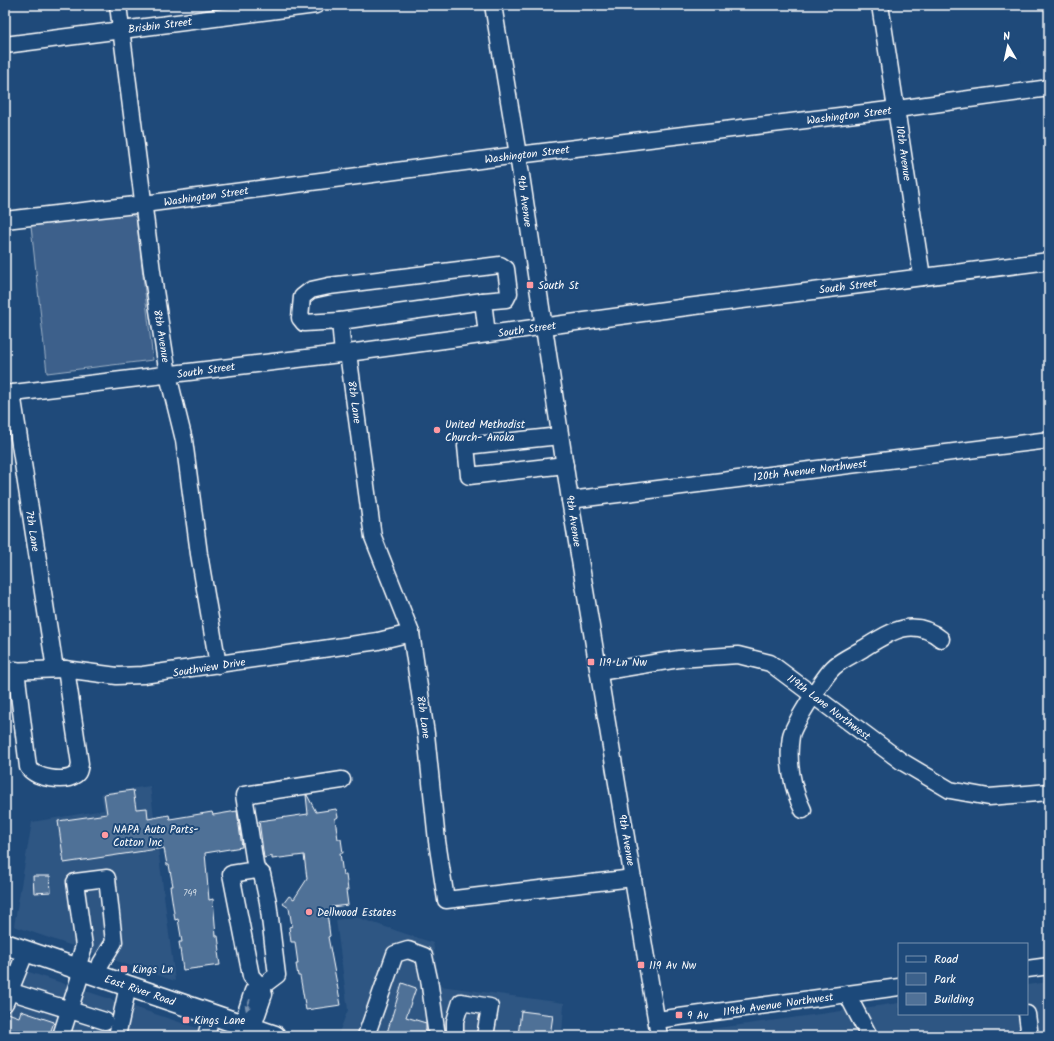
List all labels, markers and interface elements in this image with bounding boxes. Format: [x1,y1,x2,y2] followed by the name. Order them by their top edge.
[127,13,194,39] street label: Brisbin Street
[988,26,1028,66] north arrow
[1002,28,1011,47] text: N
[806,102,893,130] street label: Washington Street
[890,124,916,182] street label: 10th Avenue
[484,141,571,169] street label: Washington Street
[511,174,537,228] street label: 9th Avenue
[163,182,250,212] street label: Washington Street
[818,274,879,299] street label: South Street
[538,277,580,295] place label: South St
[525,280,535,290] marker: South St
[148,308,174,364] street label: 8th Avenue
[497,317,558,343] street label: South Street
[176,358,237,384] street label: South Street
[342,380,366,425] street label: 8th Lane
[445,416,526,447] place label: United Methodist Church- Anoka
[432,425,442,435] marker: United Methodist Church- Anoka
[752,455,869,487] street label: 120th Avenue Northwest
[560,494,586,548] street label: 9th Avenue
[20,509,44,553] street label: 7th Lane
[172,653,247,683] street label: Southview Drive
[599,654,647,672] place label: 119 Ln Nw
[586,657,596,667] marker: 119 Ln Nw
[783,670,875,746] street label: 119th Lane Northwest
[411,695,435,740] street label: 8th Lane
[613,813,639,868] street label: 9th Avenue
[113,821,199,852] place label: NAPA Auto Parts- Cotton Inc
[100,830,110,840] marker: NAPA Auto Parts- Cotton Inc
[183,886,197,901] house number: 749
[317,904,396,922] place label: Dellwood Estates
[304,907,314,917] marker: Dellwood Estates
[898,943,1028,1015] legend
[934,950,959,969] text: Road
[649,957,697,975] place label: 119 Av Nw
[636,960,646,970] marker: 119 Av Nw
[132,961,173,979] place label: Kings Ln
[119,964,129,974] marker: Kings Ln
[102,970,178,1012] street label: East River Road
[934,970,956,989] text: Park
[722,988,835,1022] street label: 119th Avenue Northwest
[934,990,974,1009] text: Building
[245,1000,251,1012] one-way arrow
[687,1007,708,1025] place label: 9 Av
[674,1010,684,1020] marker: 9 Av
[194,1012,245,1030] place label: Kings Lane
[181,1015,191,1025] marker: Kings Lane

